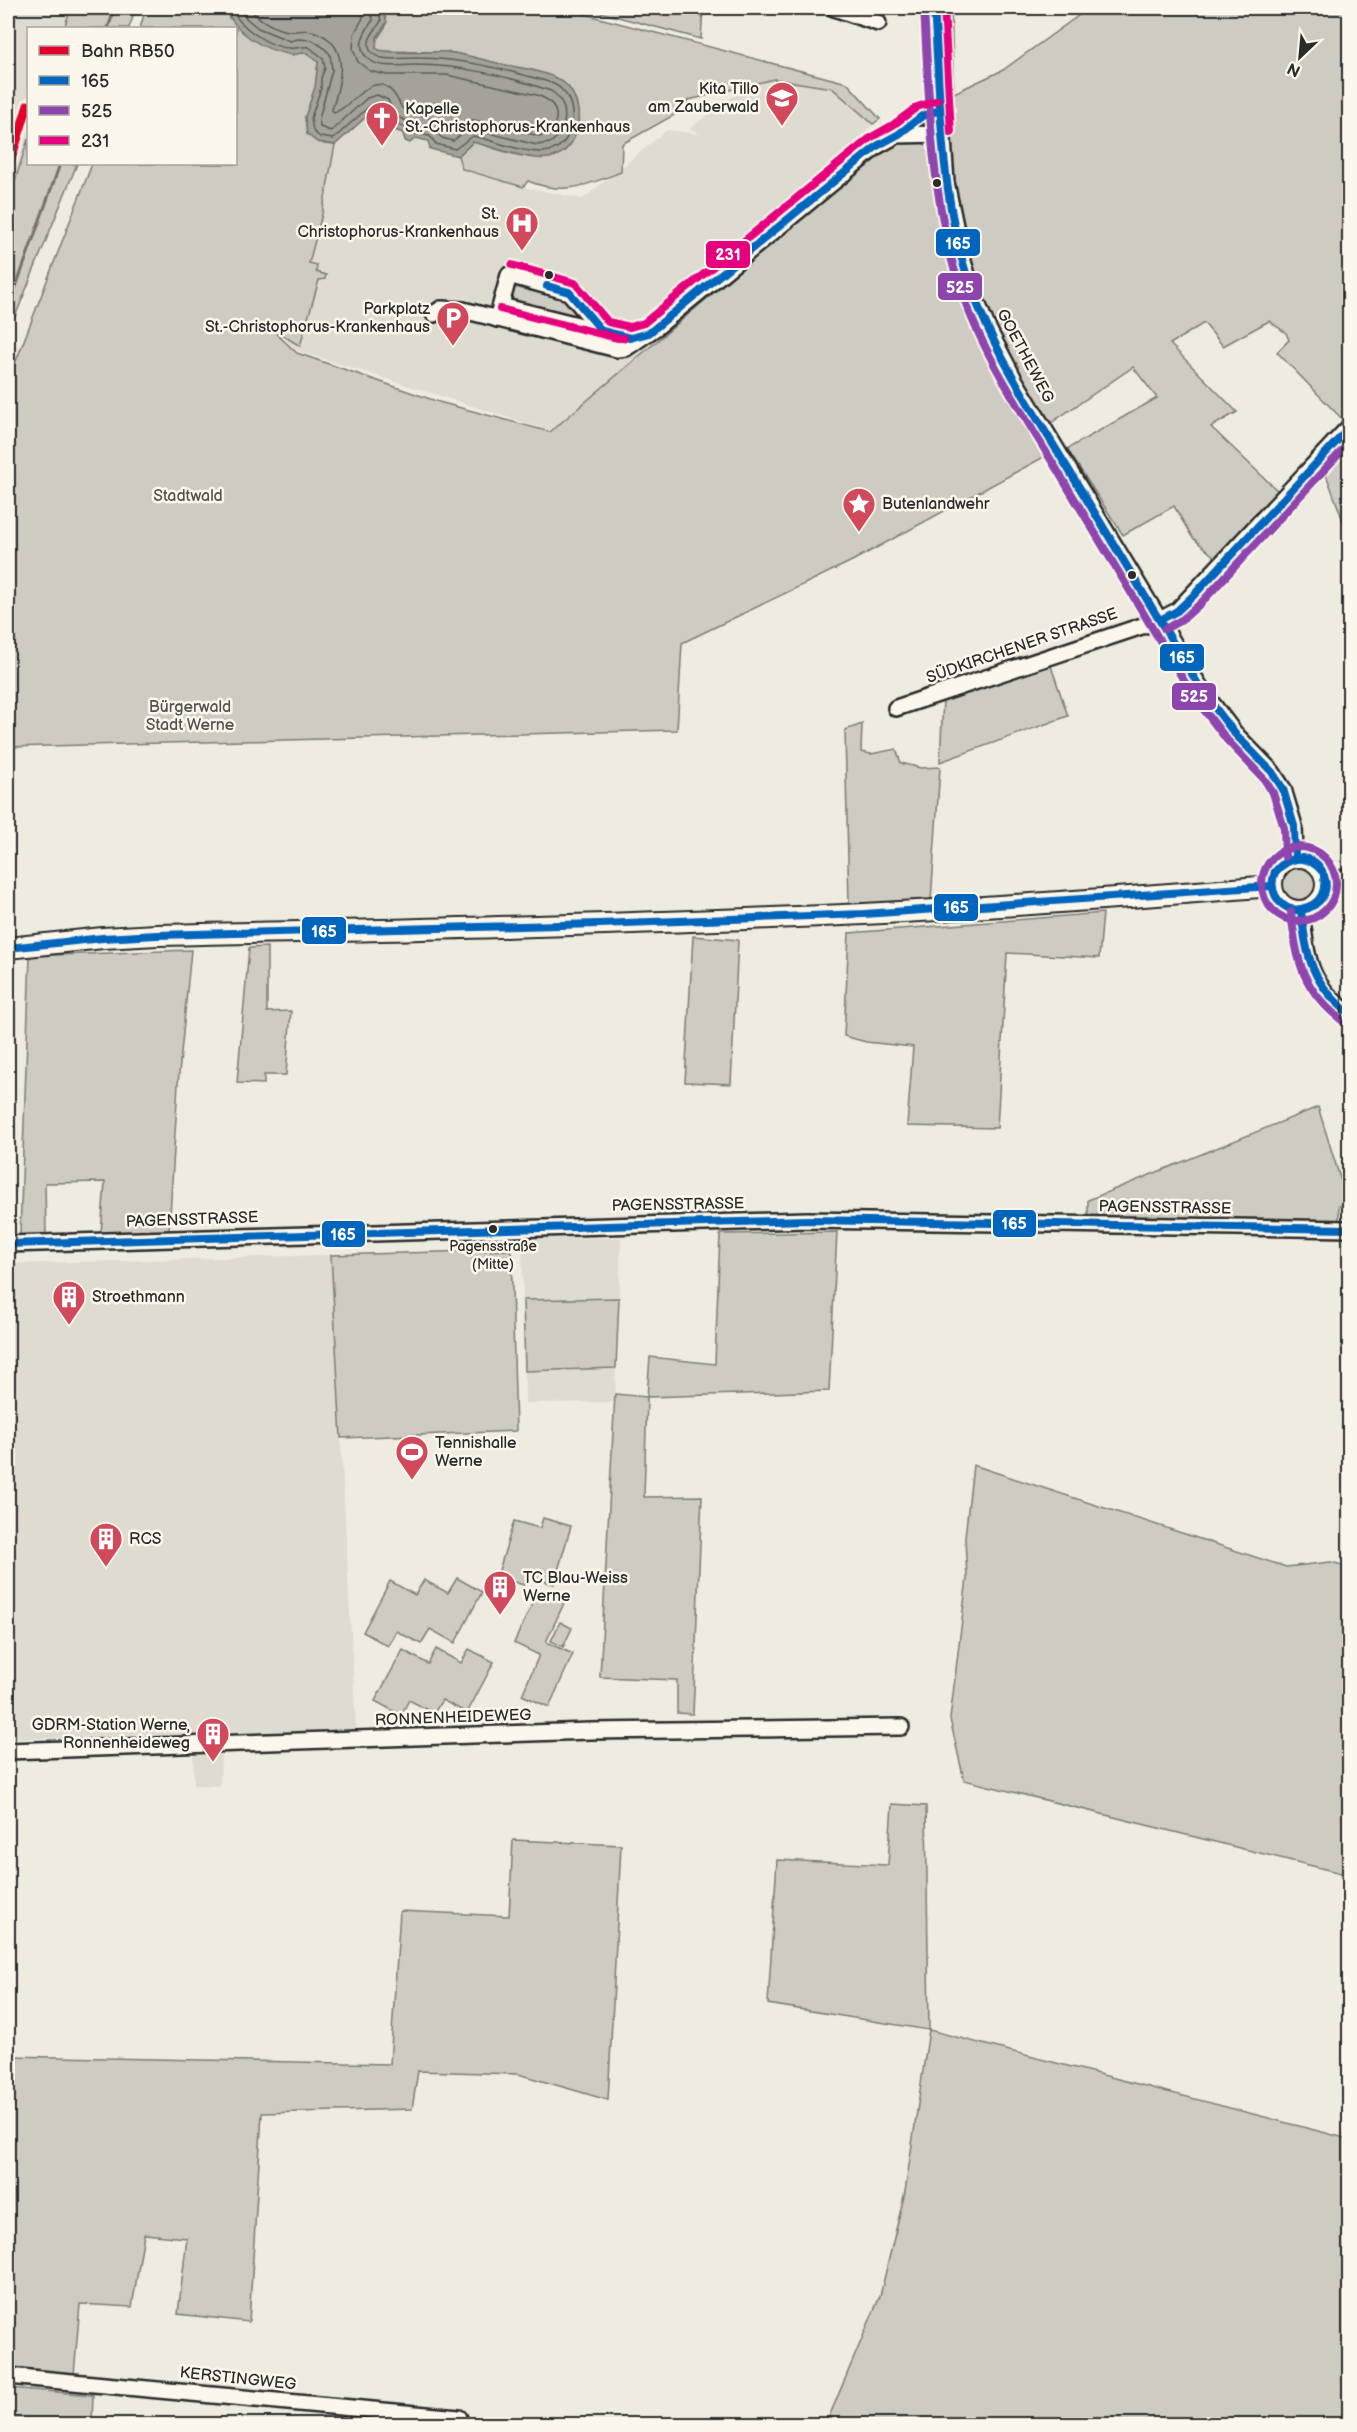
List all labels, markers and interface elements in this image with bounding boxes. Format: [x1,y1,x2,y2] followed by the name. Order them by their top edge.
[27,27,237,165] legend
[1270,27,1330,87] north arrow
[81,41,175,62] text: Bahn RB50
[1285,58,1304,80] text: N
[81,71,109,92] text: 165
[648,80,759,117] place label: Kita Tillo am Zauberwald
[764,80,800,127] school or university icon: Kita Tillo am Zauberwald
[364,100,400,147] church icon: Kapelle St.-Christophorus-Krankenhaus
[405,100,630,137] place label: Kapelle St.-Christophorus-Krankenhaus
[81,101,112,122] text: 525
[81,131,109,152] text: 231
[931,177,943,189] unlabelled marker
[297,205,499,242] place label: St. Christophorus-Krankenhaus
[504,205,540,252] hospital icon: St. Christophorus-Krankenhaus
[935,228,981,257] line badge: 165
[945,235,971,254] text: 165
[705,240,751,269] line badge: 231
[715,246,741,265] text: 231
[543,269,555,281] unlabelled marker
[937,272,983,301] line badge: 525
[946,279,974,298] text: 525
[205,300,430,337] place label: Parkplatz St.-Christophorus-Krankenhaus
[435,300,471,347] parking icon: Parkplatz St.-Christophorus-Krankenhaus
[992,306,1058,406] street label: GOETHEWEG
[841,486,877,533] place icon: Butenlandwehr
[153,487,223,506] park label: Stadtwald
[882,495,990,514] place label: Butenlandwehr
[1126,569,1138,581] unlabelled marker
[923,602,1120,688] street label: SÜDKIRCHENER STRASSE
[1159,643,1205,672] line badge: 165
[1169,649,1195,668] text: 165
[1171,682,1217,711] line badge: 525
[1180,688,1208,707] text: 525
[146,698,235,735] park label: Bürgerwald Stadt Werne
[933,893,979,922] line badge: 165
[943,899,969,918] text: 165
[301,916,347,945] line badge: 165
[311,923,337,942] text: 165
[612,1194,744,1216] street label: PAGENSSTRASSE
[1099,1197,1231,1219] street label: PAGENSSTRASSE
[125,1208,259,1232] street label: PAGENSSTRASSE
[992,1209,1037,1238] line badge: 165
[1001,1215,1027,1234] text: 165
[321,1220,366,1248] line badge: 165
[487,1223,499,1235] marker: Pagensstraße (Mitte)
[330,1226,356,1245] text: 165
[449,1238,537,1273] place label: Pagensstraße (Mitte)
[51,1279,87,1326] building icon: Stroethmann
[92,1288,185,1307] place label: Stroethmann
[394,1434,430,1481] sports icon: Tennishalle Werne
[435,1434,517,1471] place label: Tennishalle Werne
[88,1521,124,1568] building icon: RCS
[129,1530,161,1549] place label: RCS
[482,1569,518,1616] building icon: TC Blau-Weiss Werne
[523,1569,628,1606] place label: TC Blau-Weiss Werne
[374,1706,532,1730] street label: RONNENHEIDEWEG
[32,1716,190,1753] place label: GDRM-Station Werne, Ronnenheideweg
[195,1716,231,1763] building icon: GDRM-Station Werne, Ronnenheideweg
[179,2363,297,2395] street label: KERSTINGWEG

